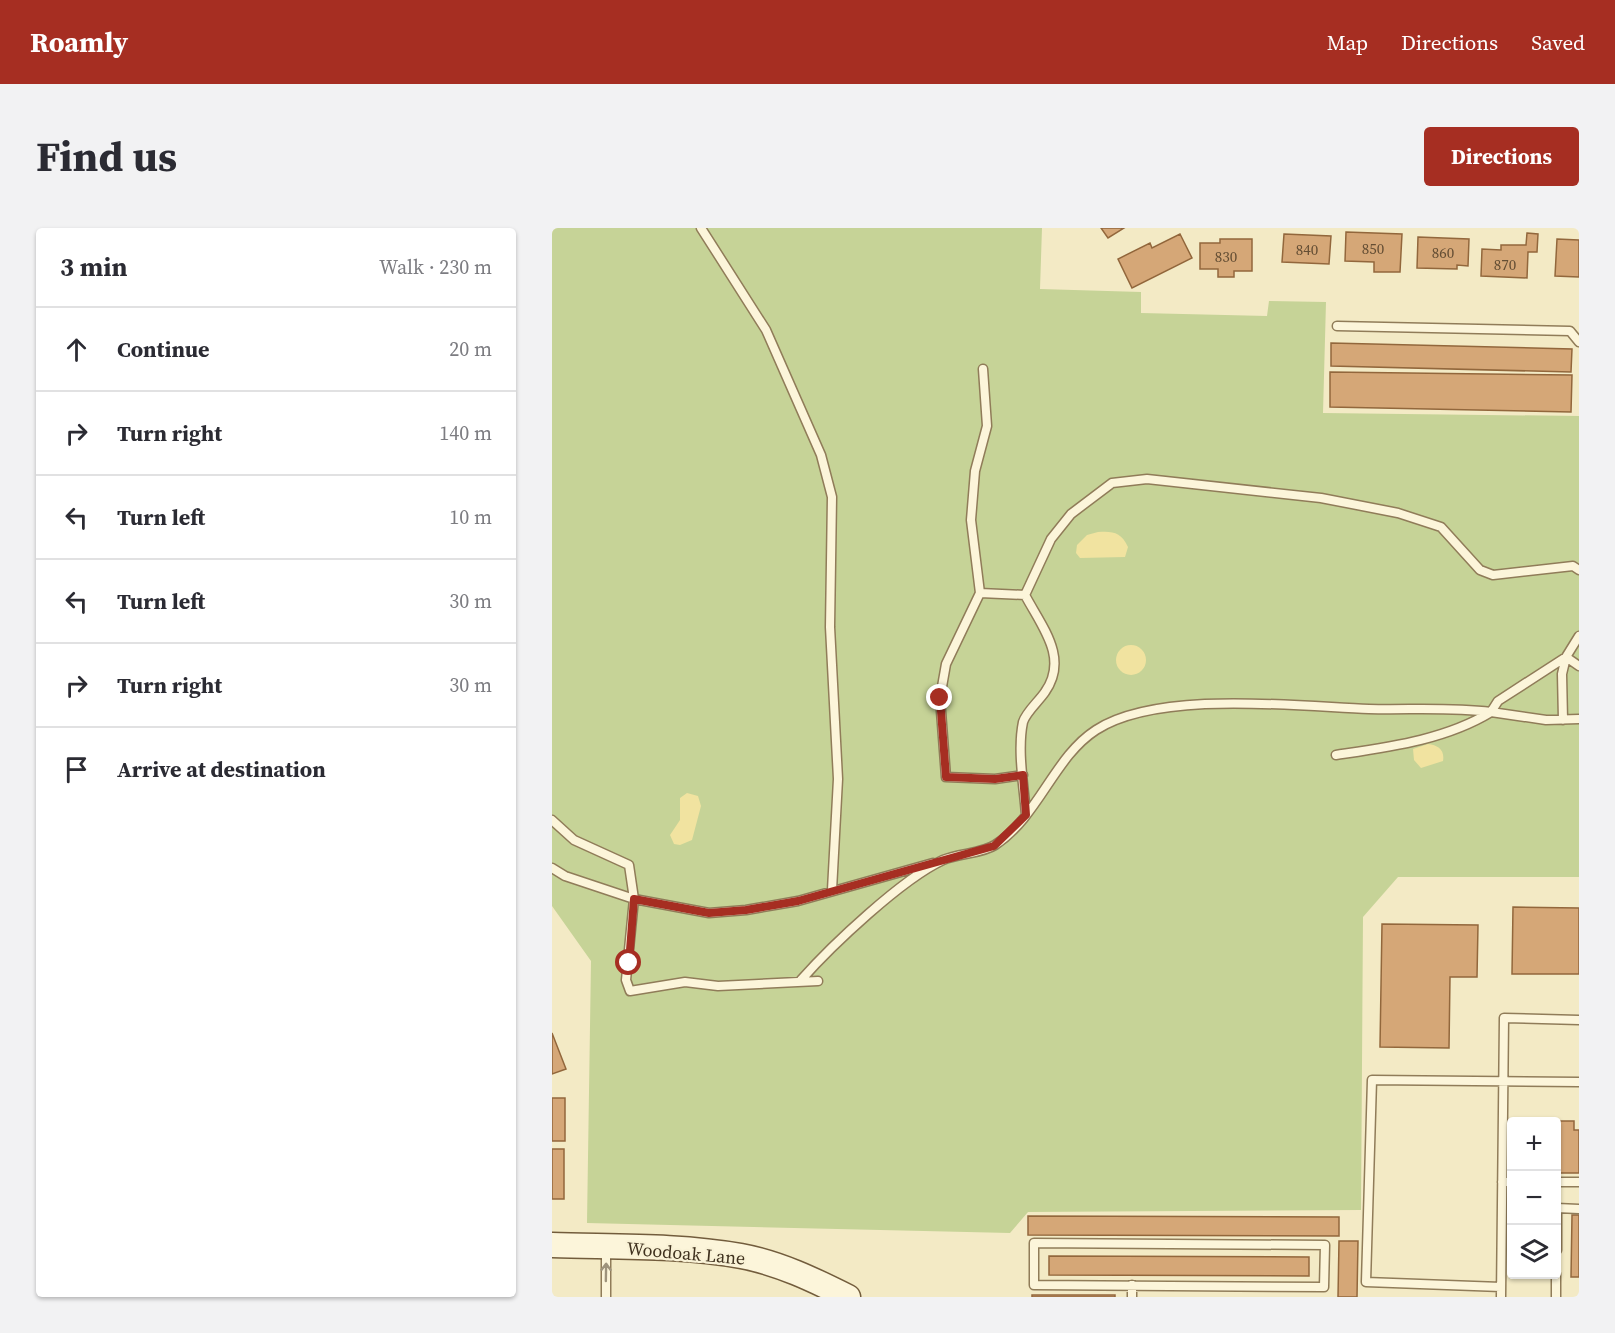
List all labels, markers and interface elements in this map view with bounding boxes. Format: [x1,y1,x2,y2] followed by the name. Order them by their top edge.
[30,23,128,61] text: Roamly
[1327,28,1368,57] text: Map
[1401,28,1498,57] text: Directions
[1531,28,1585,57] text: Saved
[36,127,177,185] text: Find us
[1424,127,1579,186] button: Directions
[1362,238,1384,259] house number: 850
[1296,239,1318,260] house number: 840
[1432,242,1454,263] house number: 860
[1215,246,1237,267] house number: 830
[60,249,127,285] text: 3 min
[379,253,492,281] text: Walk · 230 m
[1494,254,1516,275] house number: 870
[60,333,93,366] icon: ahead
[117,334,210,364] text: Continue
[449,335,492,363] text: 20 m
[60,417,93,450] icon: right
[117,418,222,448] text: Turn right
[439,419,492,447] text: 140 m
[60,501,93,534] icon: left
[117,502,205,532] text: Turn left
[449,503,492,531] text: 10 m
[60,585,93,618] icon: left
[117,586,205,616] text: Turn left
[449,587,492,615] text: 30 m
[60,669,93,702] icon: right
[117,670,222,700] text: Turn right
[449,671,492,699] text: 30 m
[926,684,952,710] route end
[60,753,93,786] icon: arrive
[117,754,326,784] text: Arrive at destination
[615,949,641,975] route start
[1507,1117,1561,1279] map controls
[1507,1117,1561,1171] button: +
[1507,1171,1561,1225] button: −
[1507,1225,1561,1279] button: layers
[626,1235,746,1271] street label: Woodoak Lane
[600,1262,612,1282] one-way arrow

